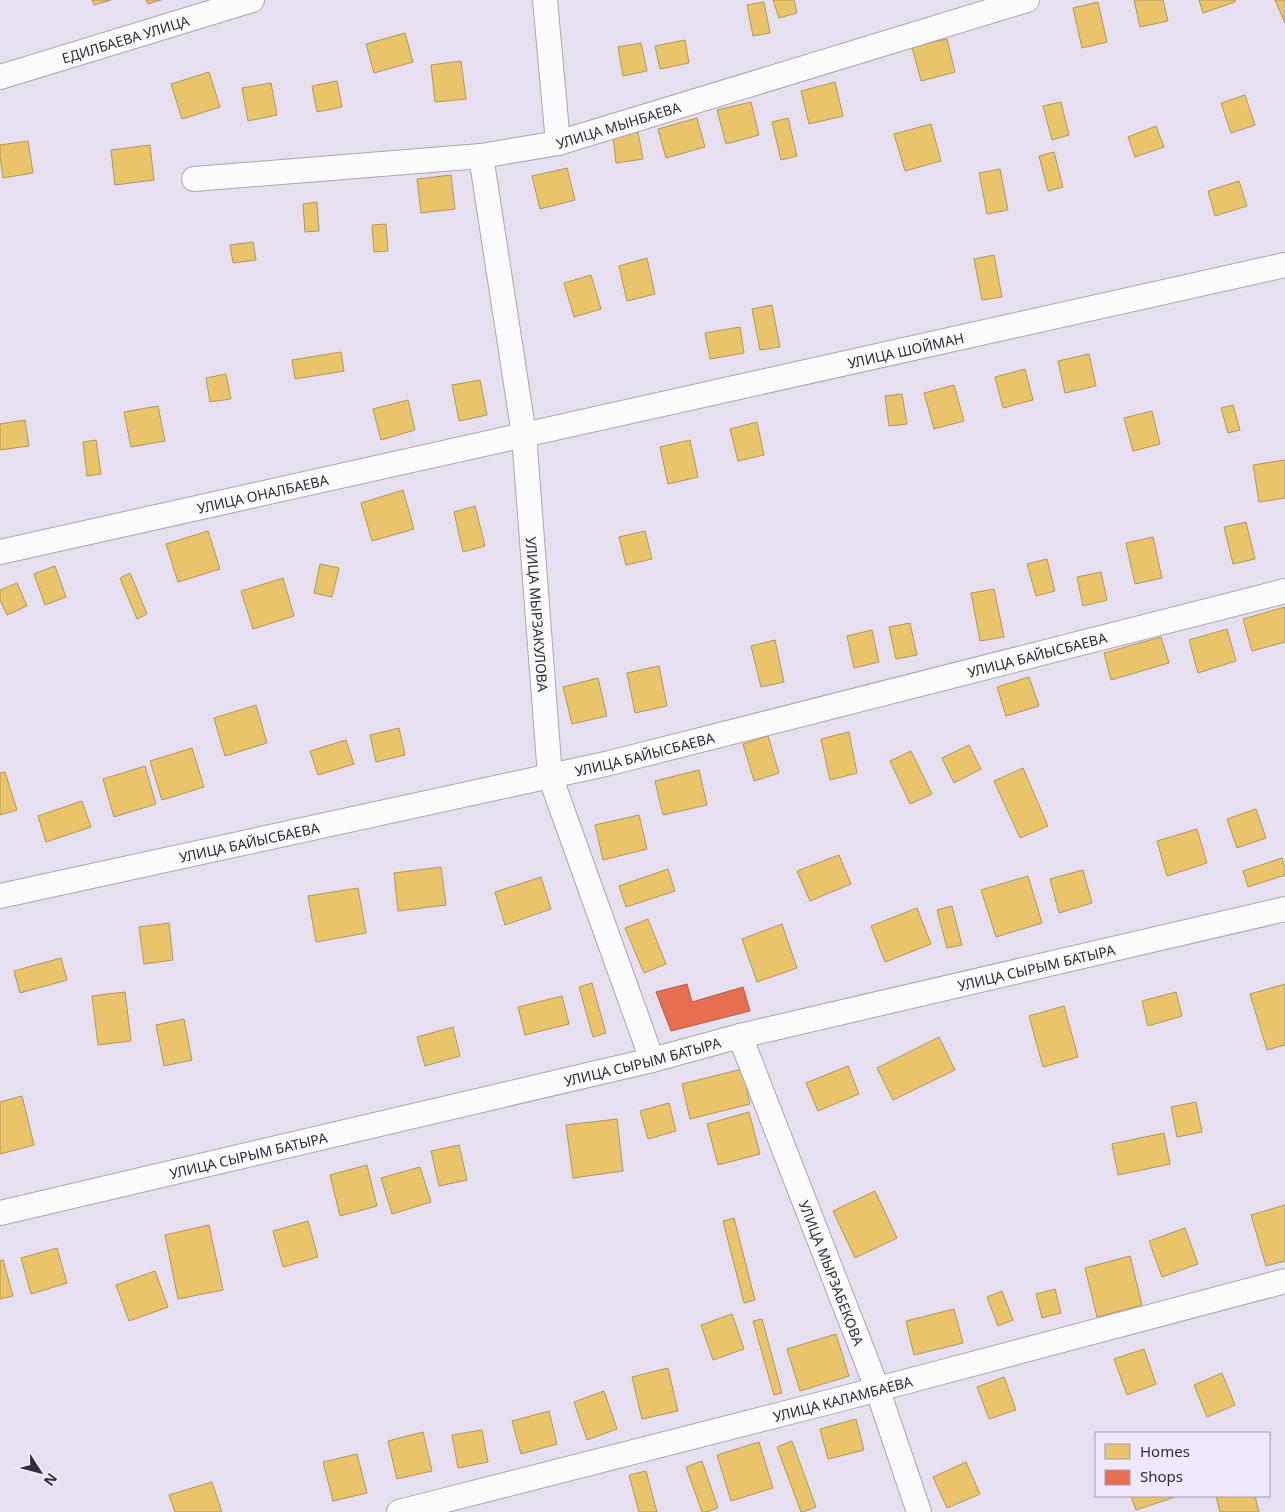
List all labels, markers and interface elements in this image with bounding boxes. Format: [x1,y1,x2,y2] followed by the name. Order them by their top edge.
[59,10,191,67] street label: ЕДИЛБАЕВА УЛИЦА
[554,97,683,153] street label: УЛИЦА МЫНБАЕВА
[846,328,966,372] street label: УЛИЦА ШОЙМАН
[195,469,330,517] street label: УЛИЦА ОНАЛБАЕВА
[522,536,553,692] street label: УЛИЦА МЫРЗАКУЛОВА
[965,627,1109,681] street label: УЛИЦА БАЙЫСБАЕВА
[573,727,716,780] street label: УЛИЦА БАЙЫСБАЕВА
[177,817,321,866] street label: УЛИЦА БАЙЫСБАЕВА
[955,939,1117,995] street label: УЛИЦА СЫРЫМ БАТЫРА
[562,1032,723,1090] street label: УЛИЦА СЫРЫМ БАТЫРА
[168,1127,329,1182] street label: УЛИЦА СЫРЫМ БАТЫРА
[795,1197,869,1348] street label: УЛИЦА МЫРЗАБЕКОВА
[771,1371,914,1425] street label: УЛИЦА КАЛАМБАЕВА
[1095,1432,1270,1497] legend
[1140,1441,1190,1461] text: Homes
[15,1447,65,1497] north arrow
[1140,1466,1183,1486] text: Shops
[40,1470,62,1490] text: N

